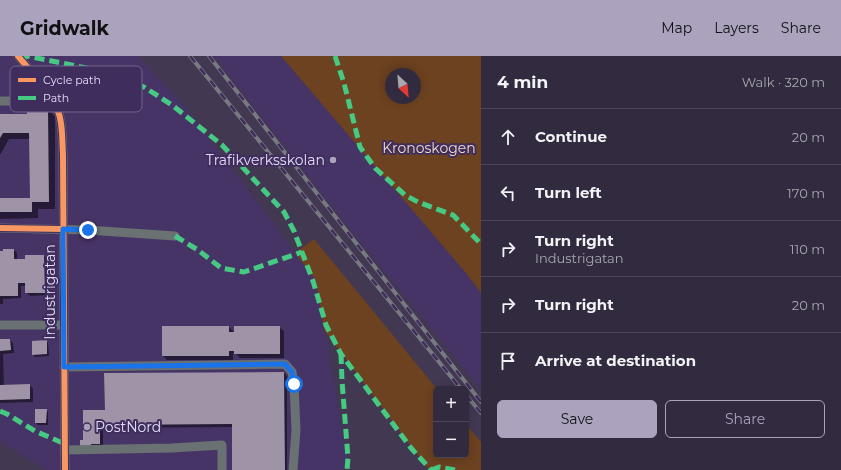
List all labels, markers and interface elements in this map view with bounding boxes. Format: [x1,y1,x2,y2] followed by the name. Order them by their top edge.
[20,17,109,40] text: Gridwalk
[661,19,692,37] text: Map
[714,19,759,37] text: Layers
[781,19,821,37] text: Share
[10,66,142,112] legend
[385,68,421,104] north arrow
[497,72,548,92] text: 4 min
[43,73,101,87] text: Cycle path
[742,74,825,90] text: Walk · 320 m
[43,91,69,105] text: Path
[497,126,519,148] icon: ahead
[535,127,607,146] text: Continue
[792,129,825,145] text: 20 m
[382,139,476,157] park label: Kronoskogen
[206,151,325,169] place label: Trafikverksskolan
[328,155,338,165] marker: Trafikverksskolan
[497,182,519,204] icon: left
[535,183,602,202] text: Turn left
[787,185,825,201] text: 170 m
[79,221,97,239] route end
[535,231,614,250] text: Turn right
[497,238,519,260] icon: right
[790,241,825,257] text: 110 m
[41,244,59,340] street label: Industrigatan
[535,250,624,266] text: Industrigatan
[497,294,519,316] icon: right
[535,295,614,314] text: Turn right
[792,297,825,313] text: 20 m
[497,350,519,372] icon: arrive
[535,351,696,370] text: Arrive at destination
[285,375,303,393] route start
[433,386,469,458] map controls
[433,386,469,422] button: +
[497,400,657,438] button: Save
[665,400,825,438] button: Share
[95,418,161,436] place label: PostNord
[82,422,92,432] marker: PostNord
[433,422,469,458] button: −

